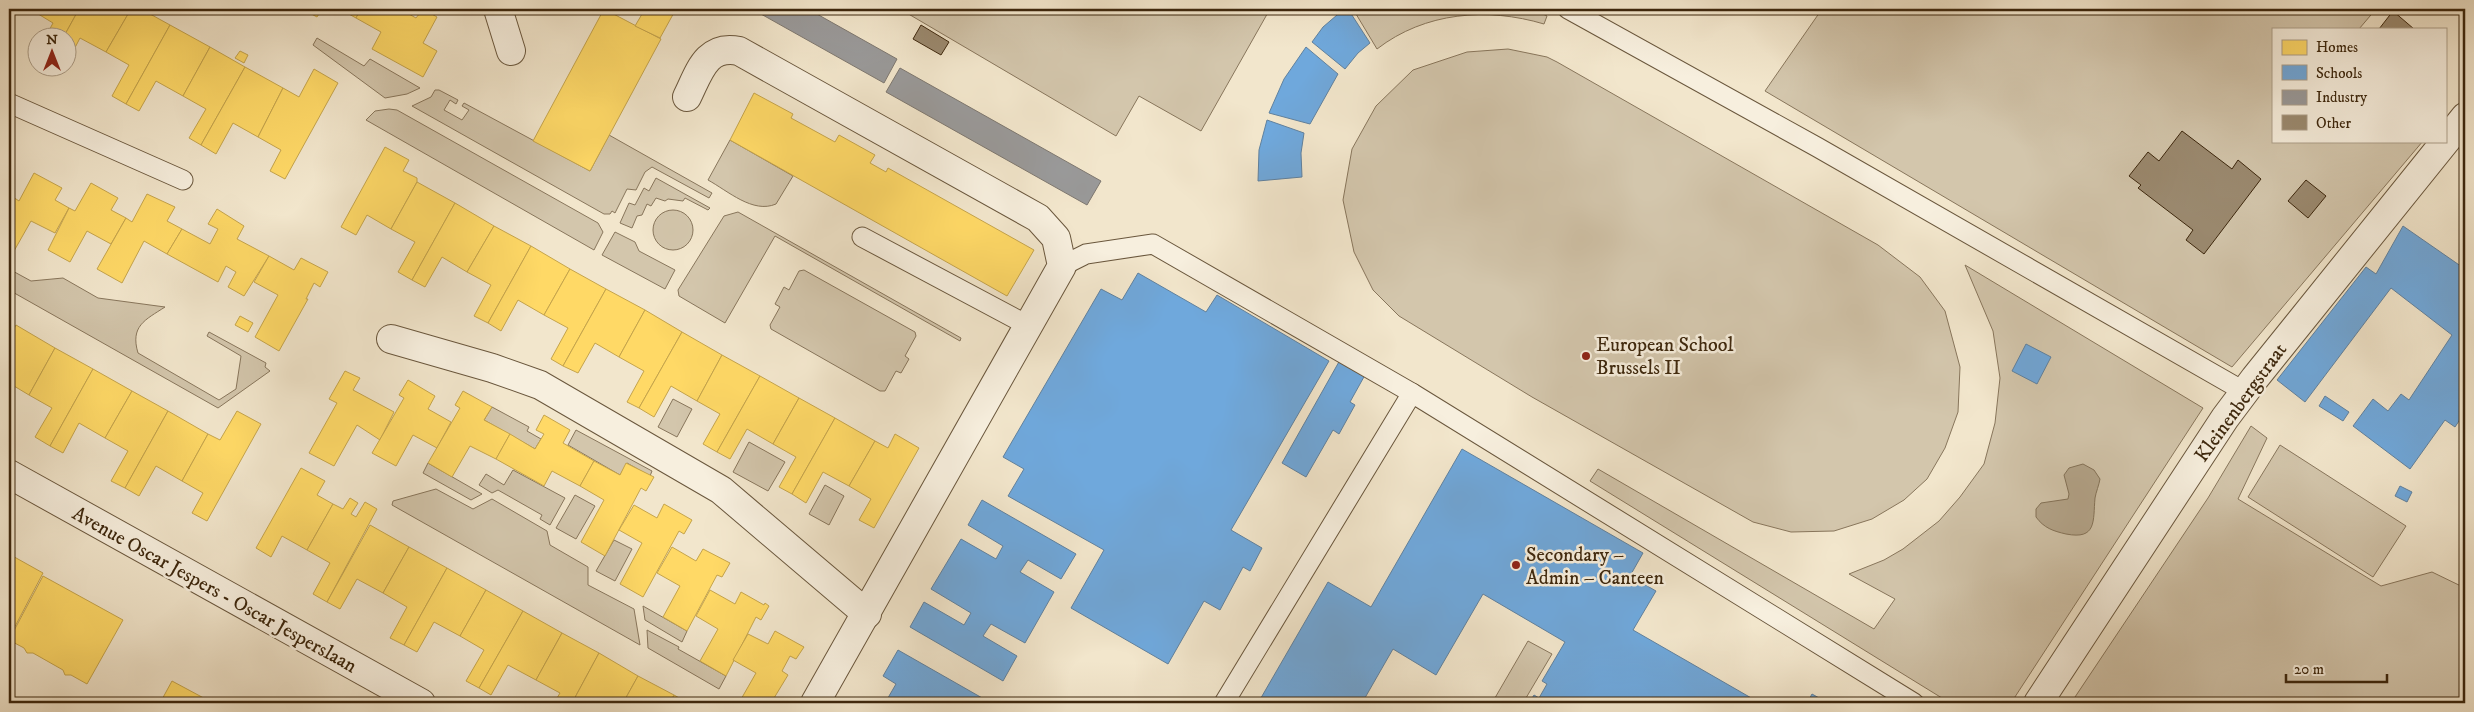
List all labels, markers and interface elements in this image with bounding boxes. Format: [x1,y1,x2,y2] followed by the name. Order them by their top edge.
[28,28,78,78] north arrow
[2272,28,2446,142] legend
[46,31,58,49] text: N
[2316,38,2358,57] text: Homes
[2316,64,2362,83] text: Schools
[2316,88,2368,107] text: Industry
[2316,114,2351,133] text: Other
[1596,333,1733,381] place label: European School Brussels II
[2190,338,2293,467] street label: Kleinenbergstraat
[1580,350,1592,362] marker: European School Brussels II
[68,501,361,679] street label: Avenue Oscar Jespers - Oscar Jesperslaan
[1526,543,1665,591] place label: Secondary – Admin – Canteen
[1510,559,1522,571] marker: Secondary – Admin – Canteen
[2286,652,2388,684] scale bar
[2294,660,2324,679] text: 20 m

